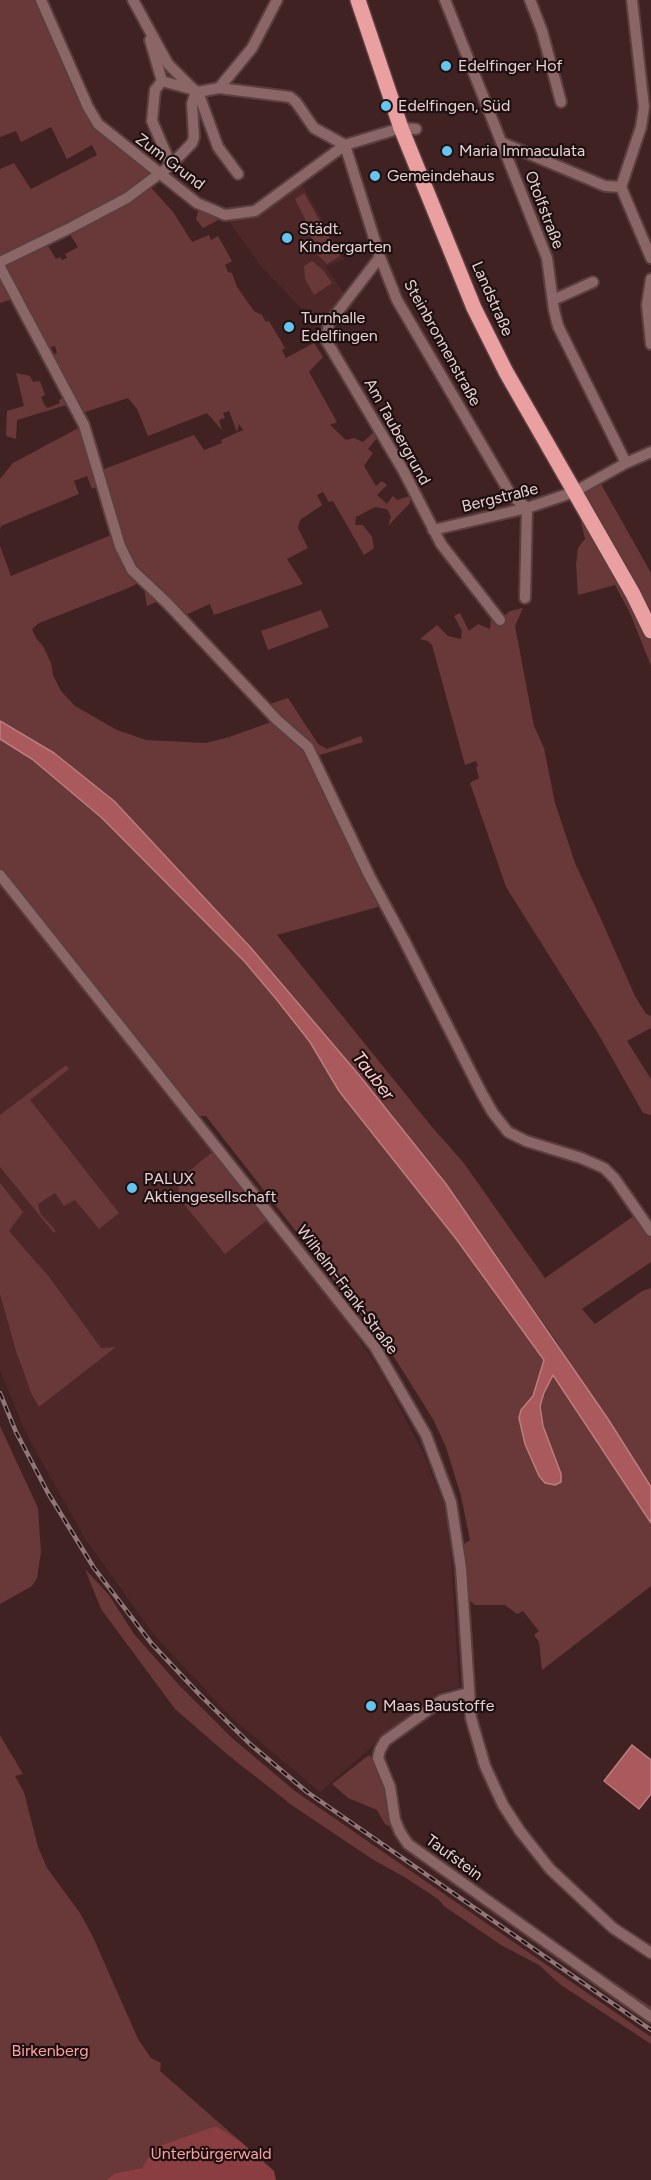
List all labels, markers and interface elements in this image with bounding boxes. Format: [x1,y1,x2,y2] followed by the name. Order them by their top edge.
[458,56,562,76] place label: Edelfinger Hof
[439,59,453,73] marker: Edelfinger Hof
[398,96,510,116] place label: Edelfingen, Süd
[379,99,393,113] marker: Edelfingen, Süd
[132,130,208,194] street label: Zum Grund
[459,141,585,161] place label: Maria Immaculata
[440,144,454,158] marker: Maria Immaculata
[387,166,494,186] place label: Gemeindehaus
[520,168,568,252] street label: Otolfstraße
[368,169,382,183] marker: Gemeindehaus
[299,219,392,257] place label: Städt. Kindergarten
[280,231,294,245] marker: Städt. Kindergarten
[467,259,517,339] street label: Landstraße
[399,276,485,410] street label: Steinbronnenstraße
[301,308,378,346] place label: Turnhalle Edelfingen
[282,320,296,334] marker: Turnhalle Edelfingen
[360,375,434,489] street label: Am Taubergrund
[460,479,540,517] street label: Bergstraße
[347,1047,399,1105] water label: Tauber
[144,1169,277,1207] place label: PALUX Aktiengesellschaft
[125,1181,139,1195] marker: PALUX Aktiengesellschaft
[292,1222,402,1358] street label: Wilhelm-Frank-Straße
[383,1696,494,1716] place label: Maas Baustoffe
[364,1699,378,1713] marker: Maas Baustoffe
[422,1831,486,1885] street label: Taufstein
[11,2041,89,2061] park label: Birkenberg
[150,2144,272,2164] park label: Unterbürgerwald

